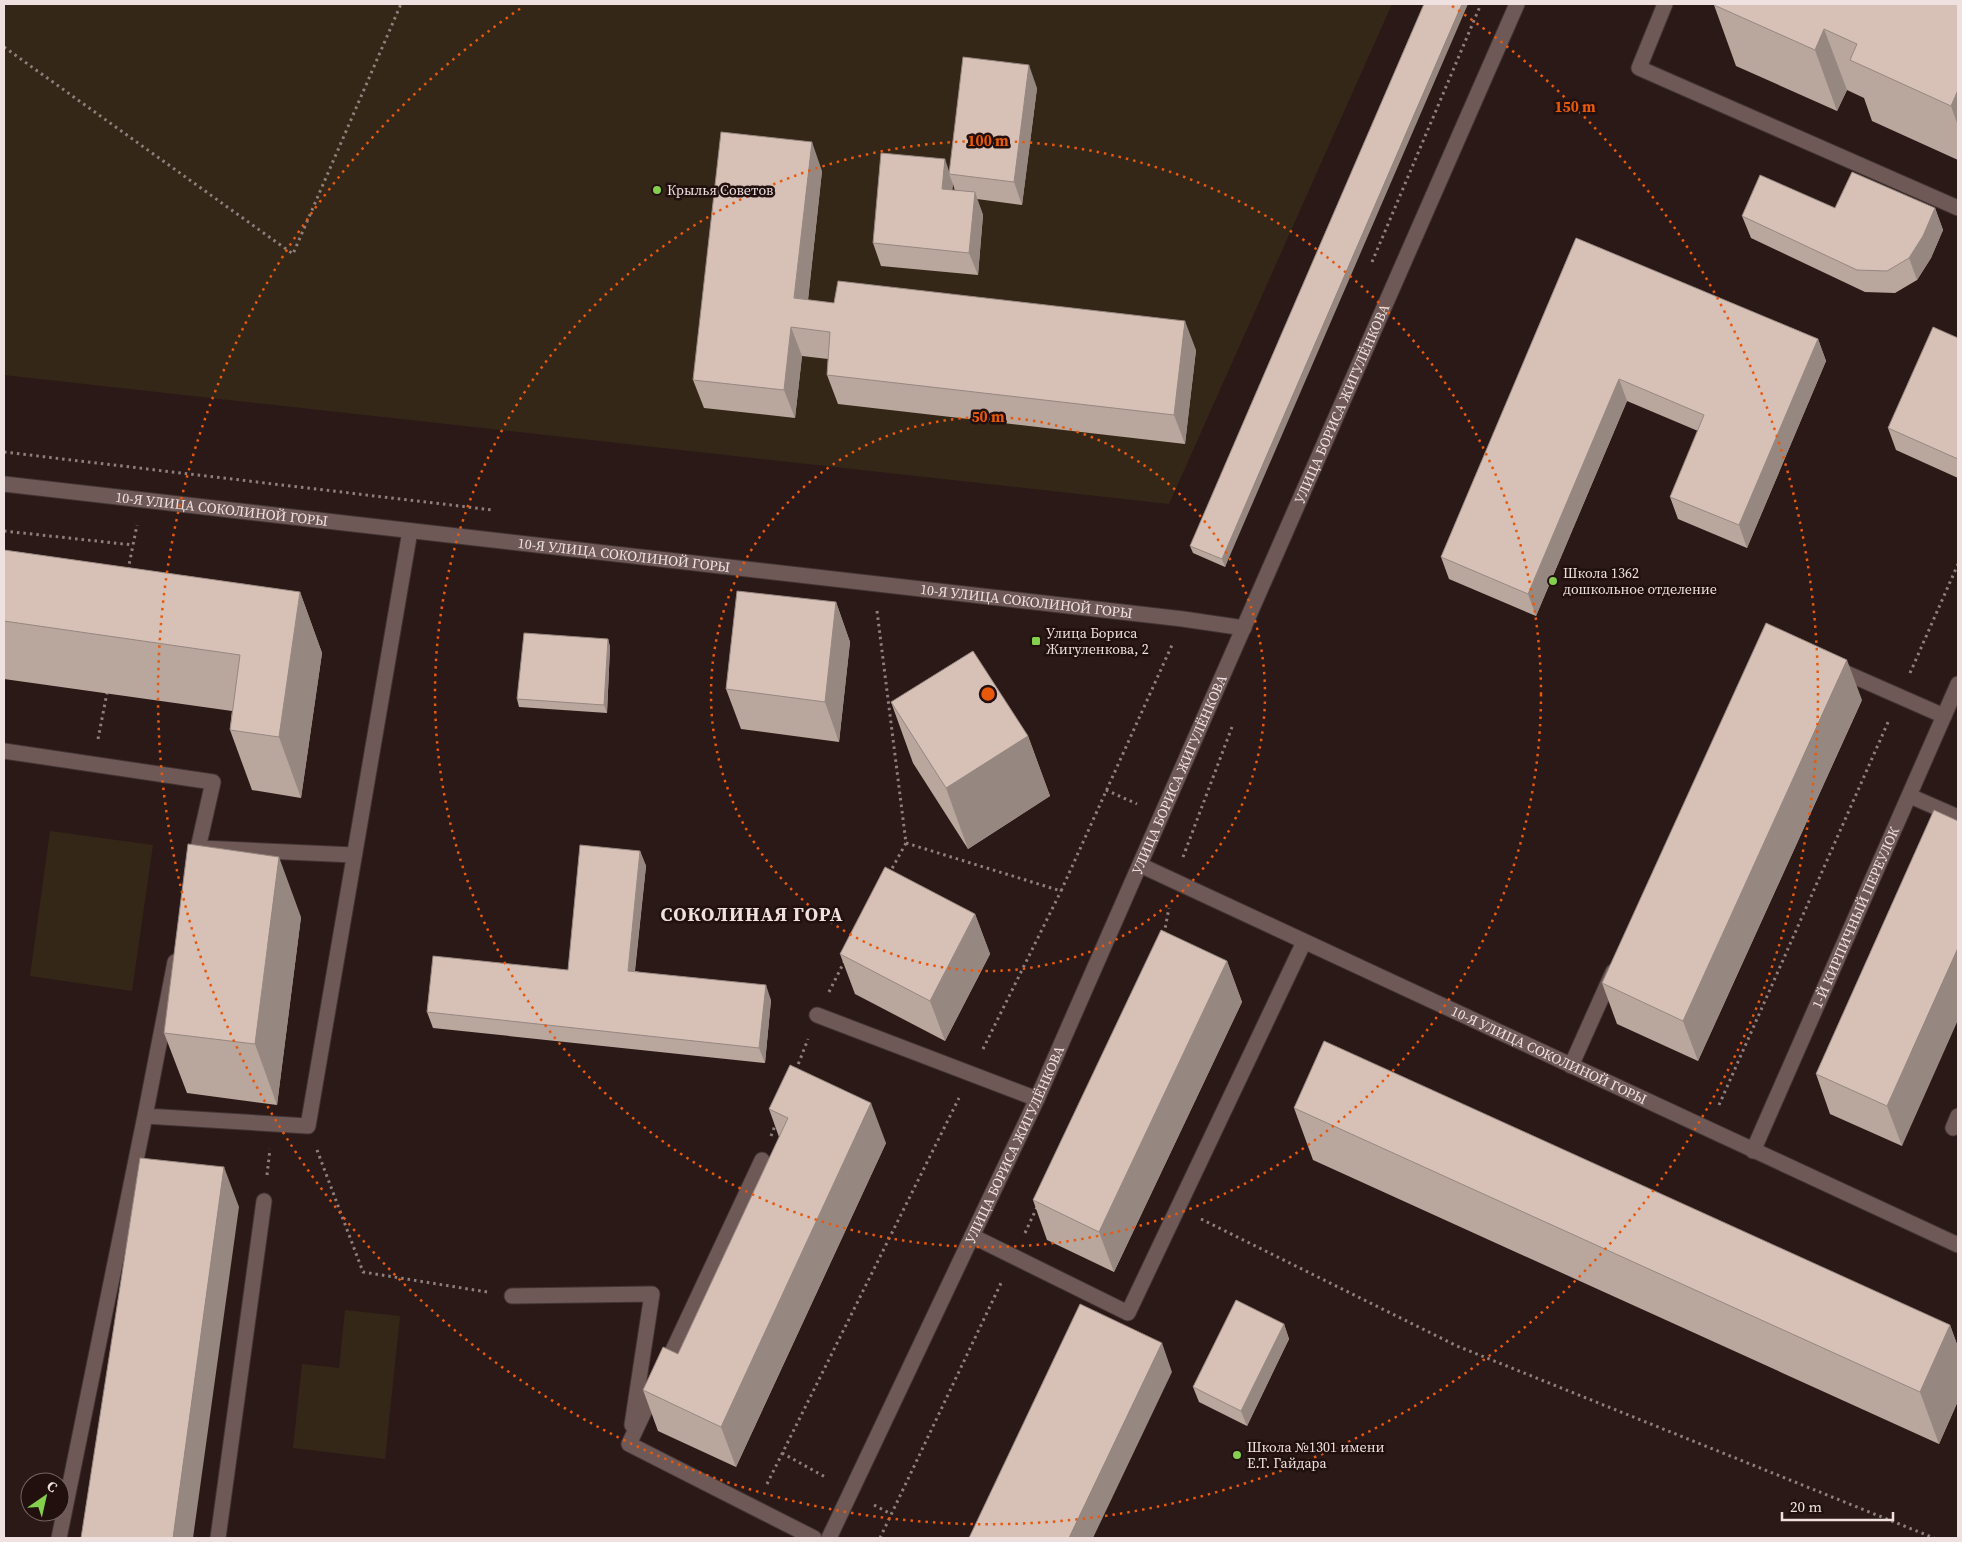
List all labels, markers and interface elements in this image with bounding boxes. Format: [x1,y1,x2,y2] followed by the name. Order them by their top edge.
[1554,96,1596,117] text: 150 m
[967,130,1009,151] text: 100 m
[667,180,773,200] place label: Крылья Советов
[651,184,663,196] marker: Крылья Советов
[1289,300,1395,507] street label: УЛИЦА БОРИСА ЖИГУЛЁНКОВА
[971,406,1005,427] text: 50 m
[114,487,329,531] street label: 10-Я УЛИЦА СОКОЛИНОЙ ГОРЫ
[517,533,731,577] street label: 10-Я УЛИЦА СОКОЛИНОЙ ГОРЫ
[1563,563,1717,599] place label: Школа 1362 дошкольное отделение
[1547,575,1559,587] marker: Школа 1362 дошкольное отделение
[919,579,1134,623] street label: 10-Я УЛИЦА СОКОЛИНОЙ ГОРЫ
[1046,623,1149,659] place label: Улица Бориса Жигуленкова, 2
[1030,635,1042,647] marker: Улица Бориса Жигуленкова, 2
[1127,671,1232,878] street label: УЛИЦА БОРИСА ЖИГУЛЁНКОВА
[979,685,997,703] centre of rings
[1807,823,1904,1011] street label: 1-Й КИРПИЧНЫЙ ПЕРЕУЛОК
[661,901,843,927] district label: СОКОЛИНАЯ ГОРА
[1448,1001,1650,1109] street label: 10-Я УЛИЦА СОКОЛИНОЙ ГОРЫ
[960,1042,1069,1247] street label: УЛИЦА БОРИСА ЖИГУЛЁНКОВА
[1247,1437,1385,1473] place label: Школа №1301 имени Е.Т. Гайдара
[1231,1449,1243,1461] marker: Школа №1301 имени Е.Т. Гайдара
[20,1472,70,1522] north arrow
[43,1475,62,1497] text: С
[1782,1490,1893,1522] scale bar
[1790,1496,1822,1517] text: 20 m

